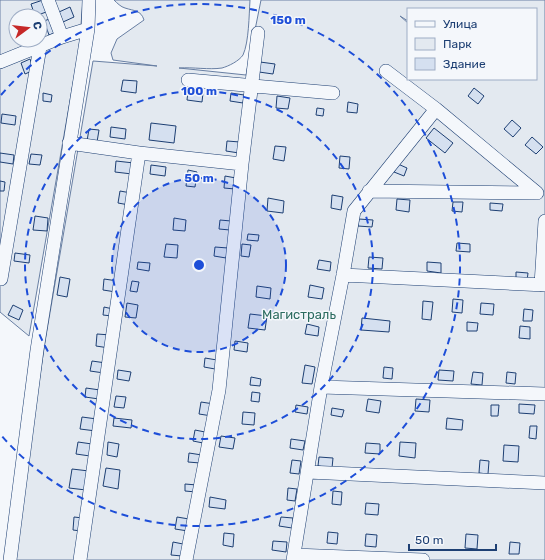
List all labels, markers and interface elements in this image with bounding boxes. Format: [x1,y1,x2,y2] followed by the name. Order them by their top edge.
[8,8,48,48] north arrow
[407,8,537,80] legend
[270,13,306,27] text: 150 m
[443,17,477,31] text: Улица
[30,20,45,31] text: С
[443,37,472,51] text: Парк
[443,57,486,71] text: Здание
[181,84,217,98] text: 100 m
[184,171,214,185] text: 50 m
[192,258,206,272] centre of rings
[262,307,336,322] park label: Магистраль
[409,526,496,552] scale bar
[415,533,443,547] text: 50 m

